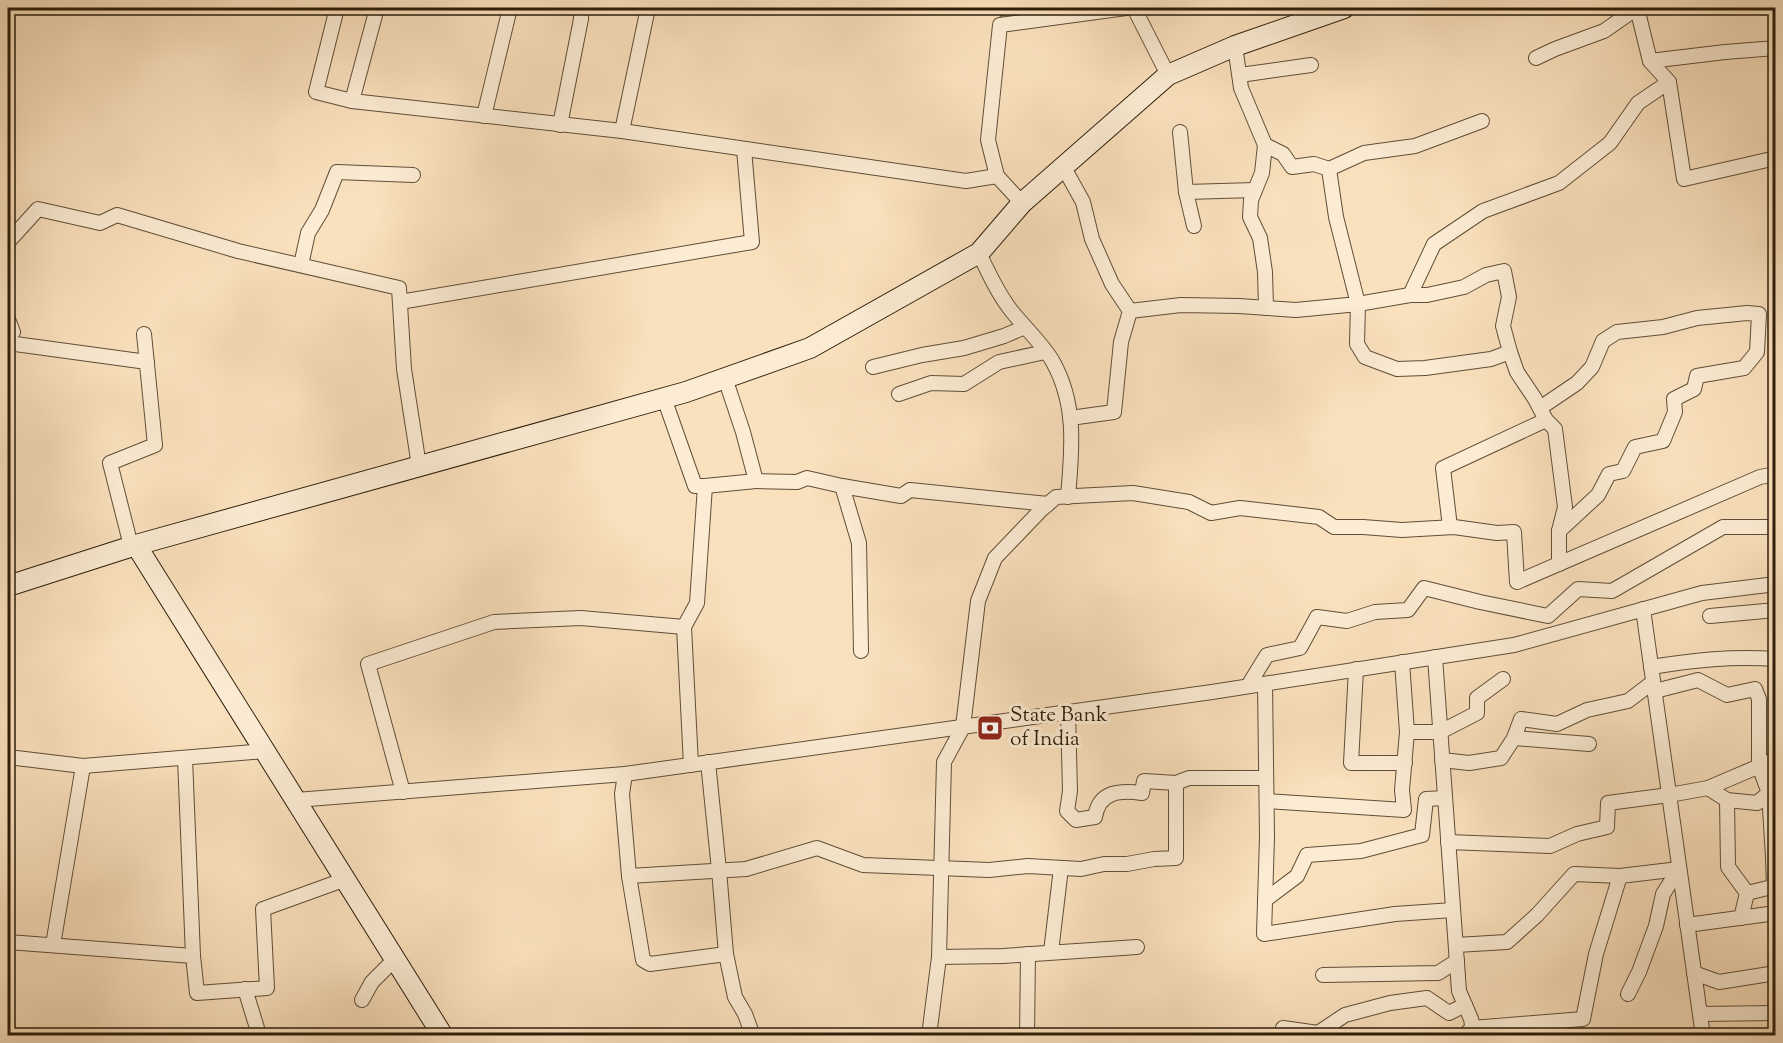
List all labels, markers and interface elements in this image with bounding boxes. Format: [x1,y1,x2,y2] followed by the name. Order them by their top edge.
[1010,701,1108,755] place label: State Bank of India
[975,713,1005,743] bank icon: State Bank of India

